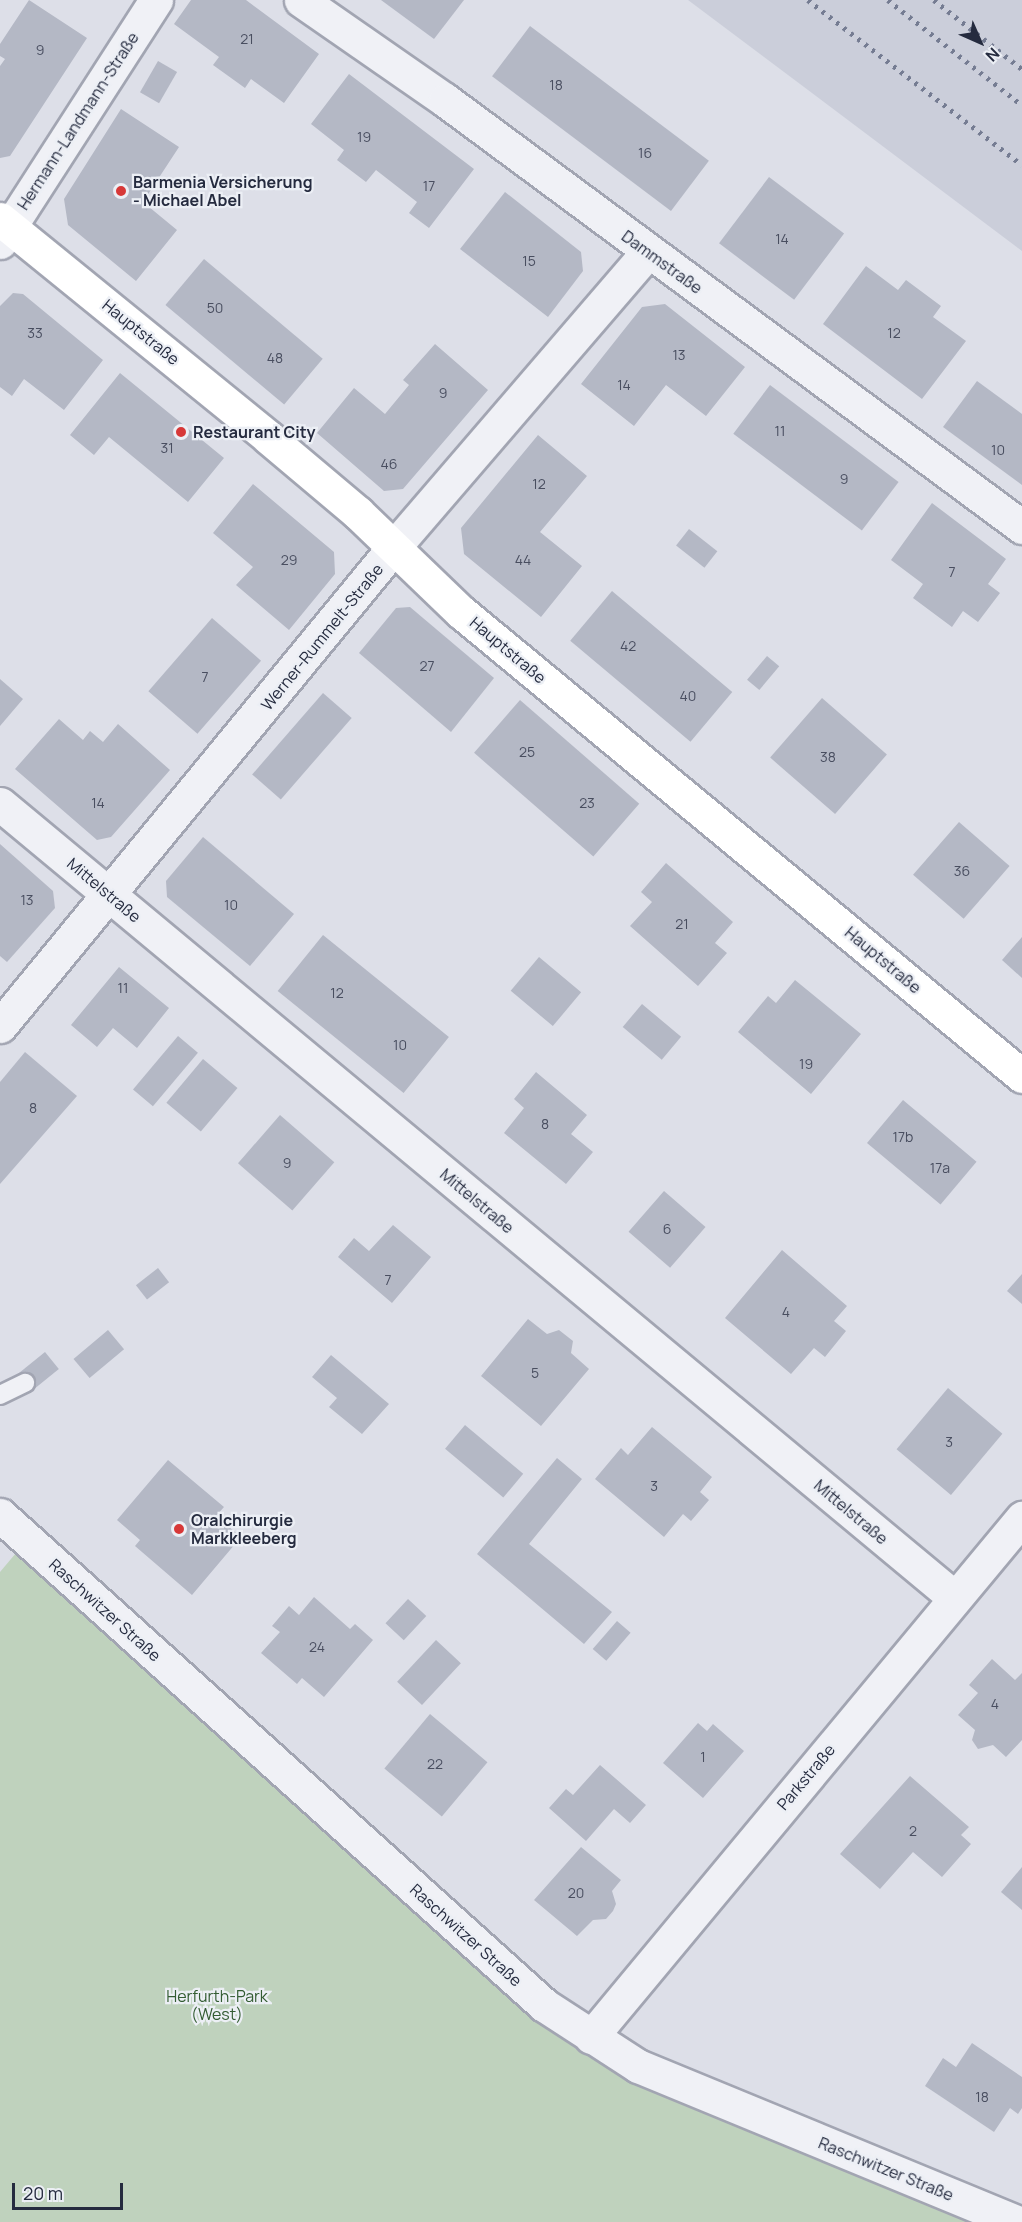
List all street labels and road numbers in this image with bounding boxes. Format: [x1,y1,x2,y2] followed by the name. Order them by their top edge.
[13,29,143,213] street label: Hermann-Landmann-Straße
[618,226,706,298] street label: Dammstraße
[99,295,183,369] street label: Hauptstraße
[257,560,387,714] street label: Werner-Rummelt-Straße
[466,613,550,687] street label: Hauptstraße
[63,854,145,926] street label: Mittelstraße
[841,923,925,997] street label: Hauptstraße
[436,1165,518,1237] street label: Mittelstraße
[810,1476,892,1548] street label: Mittelstraße
[45,1555,165,1665] street label: Raschwitzer Straße
[773,1740,839,1814] street label: Parkstraße
[406,1880,526,1990] street label: Raschwitzer Straße
[816,2133,956,2205] street label: Raschwitzer Straße

